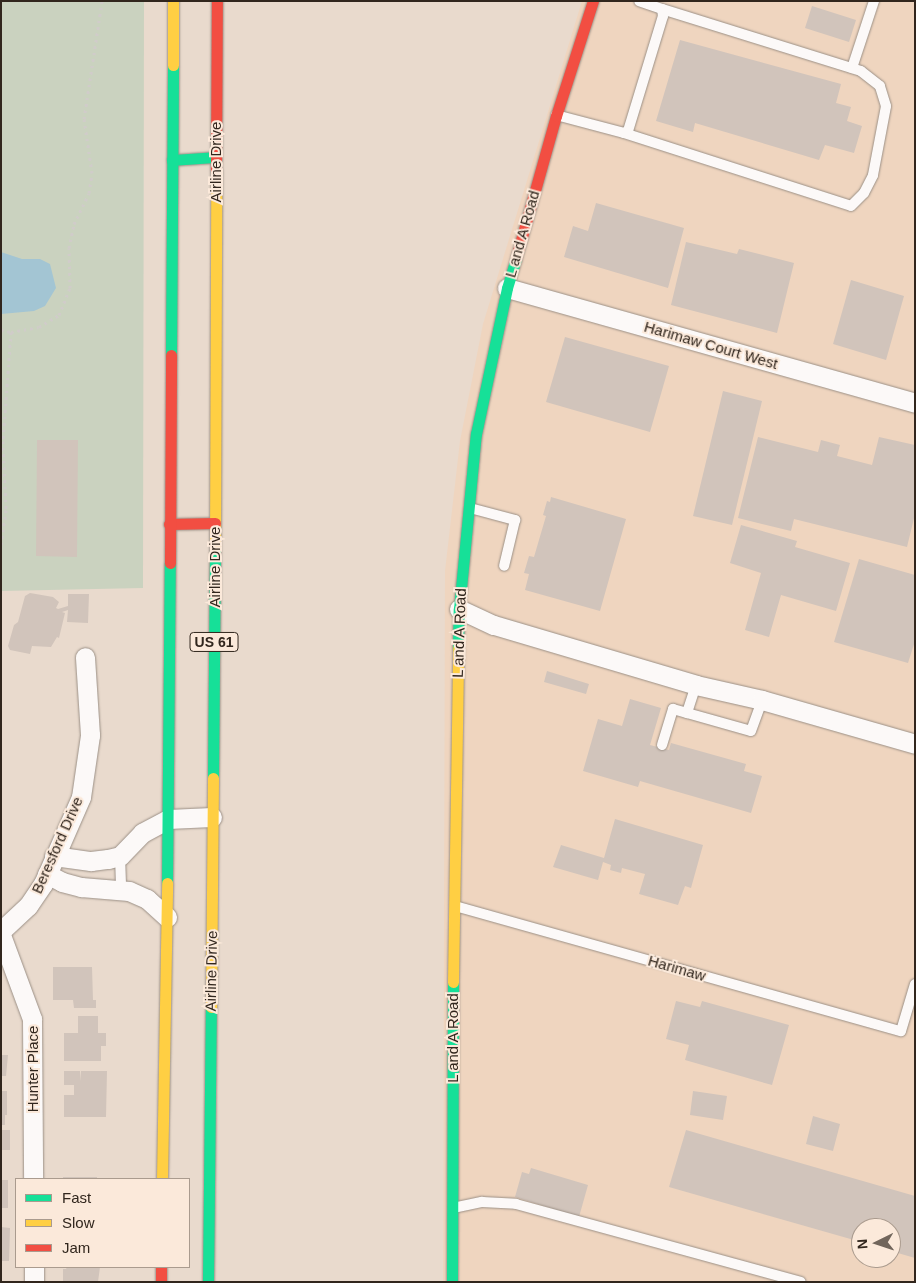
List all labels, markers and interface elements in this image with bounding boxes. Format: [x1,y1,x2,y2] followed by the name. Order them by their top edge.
[207,122,225,202] street label: Airline Drive
[501,187,543,281] street label: L and A Road
[642,317,780,373] street label: Harimaw Court West
[206,527,224,607] street label: Airline Drive
[448,587,470,679] street label: L and A Road
[189,630,239,654] road number: US 61
[28,794,86,896] street label: Beresford Drive
[201,930,221,1012] street label: Airline Drive
[646,951,708,985] street label: Harimaw
[444,992,462,1084] street label: L and A Road
[24,1026,42,1112] street label: Hunter Place
[15,1178,190,1268] legend
[62,1189,91,1206] text: Fast
[62,1214,95,1231] text: Slow
[851,1218,901,1268] north arrow
[854,1238,870,1250] text: N
[62,1239,90,1256] text: Jam

